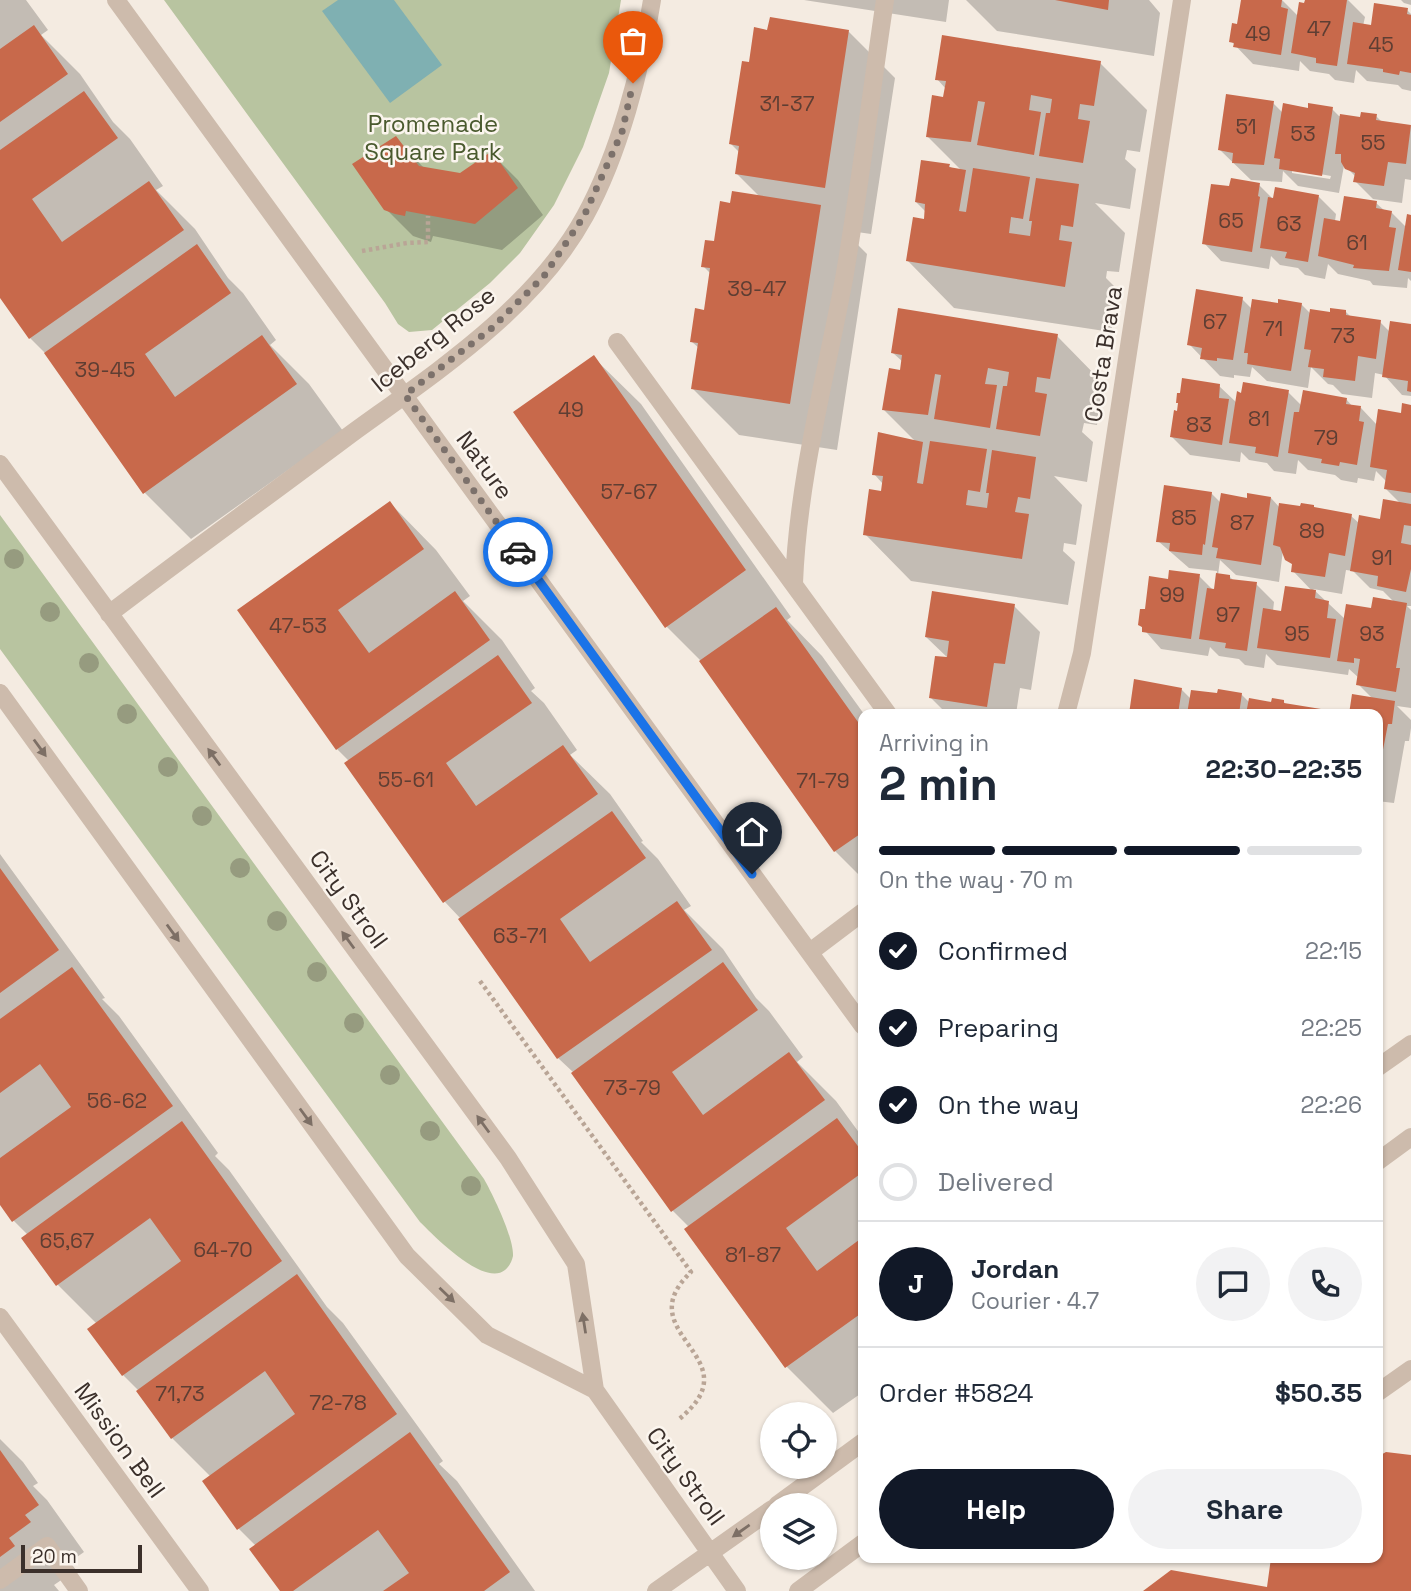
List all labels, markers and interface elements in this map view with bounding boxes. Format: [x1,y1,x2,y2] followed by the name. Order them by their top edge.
[603,11,663,83] pin
[1307,15,1331,42] house number: 47
[1245,20,1271,47] house number: 49
[614,22,652,60] icon: bag
[1368,31,1394,58] house number: 45
[759,90,815,117] house number: 31-37
[364,108,502,167] park label: Promenade Square Park
[1235,113,1257,140] house number: 51
[1290,120,1316,147] house number: 53
[1360,129,1386,156] house number: 55
[1218,207,1244,234] house number: 65
[1276,210,1302,237] house number: 63
[1346,229,1368,256] house number: 61
[727,275,787,302] house number: 39-47
[365,279,501,399] street label: Iceberg Rose
[1077,283,1129,424] street label: Costa Brava
[1203,308,1227,335] house number: 67
[1263,315,1283,342] house number: 71
[1331,322,1355,349] house number: 73
[75,356,135,383] house number: 39-45
[558,396,584,423] house number: 49
[1248,405,1270,432] house number: 81
[1186,411,1212,438] house number: 83
[1314,424,1338,451] house number: 79
[450,425,520,505] street label: Nature
[601,478,658,505] house number: 57-67
[1171,504,1197,531] house number: 85
[1230,509,1254,536] house number: 87
[483,517,553,587] courier
[1299,517,1325,544] house number: 89
[499,533,537,571] icon: car
[1371,544,1393,571] house number: 91
[1159,581,1185,608] house number: 99
[1216,601,1240,628] house number: 97
[269,612,327,639] house number: 47-53
[1284,620,1310,647] house number: 95
[1359,620,1385,647] house number: 93
[879,728,989,758] text: Arriving in
[33,739,47,757] one-way arrow
[207,748,221,766] one-way arrow
[1205,752,1362,786] text: 22:30–22:35
[879,755,998,813] text: 2 min
[378,766,434,793] house number: 55-61
[796,767,850,794] house number: 71-79
[722,802,782,874] pin
[733,813,771,851] icon: home
[303,844,395,954] street label: City Stroll
[879,865,1073,895] text: On the way · 70 m
[493,922,547,949] house number: 63-71
[166,924,180,942] one-way arrow
[341,932,356,950] one-way arrow
[879,932,917,970] icon: check
[938,934,1068,968] text: Confirmed
[1305,936,1362,966] text: 22:15
[879,1009,917,1047] icon: check
[938,1011,1059,1045] text: Preparing
[1301,1013,1362,1043] text: 22:25
[603,1074,661,1101] house number: 73-79
[879,1086,917,1124] icon: check
[87,1087,147,1114] house number: 56-62
[938,1088,1079,1122] text: On the way
[1300,1090,1362,1120] text: 22:26
[299,1108,313,1126] one-way arrow
[476,1115,490,1133] one-way arrow
[938,1165,1054,1199] text: Delivered
[40,1227,95,1254] house number: 65,67
[193,1236,253,1263] house number: 64-70
[725,1241,781,1268] house number: 81-87
[1196,1247,1270,1321] button: chat
[1288,1247,1362,1321] button: phone
[971,1252,1059,1286] text: Jordan
[908,1267,924,1301] text: J
[971,1286,1099,1316] text: Courier · 4.7
[438,1287,455,1303] one-way arrow
[579,1312,590,1334] one-way arrow
[68,1376,172,1504] street label: Mission Bell
[879,1376,1034,1410] text: Order #5824
[1275,1376,1362,1410] text: $50.35
[155,1380,205,1407] house number: 71,73
[309,1389,367,1416] house number: 72-78
[760,1402,837,1570] map controls
[760,1402,837,1479] button: locate
[640,1421,732,1531] street label: City Stroll
[879,1469,1114,1549] button: Help
[1128,1469,1362,1549] button: Share
[760,1493,837,1570] button: layers
[732,1524,750,1538] one-way arrow
[21,1542,142,1574] scale bar
[32,1544,77,1569] text: 20 m

